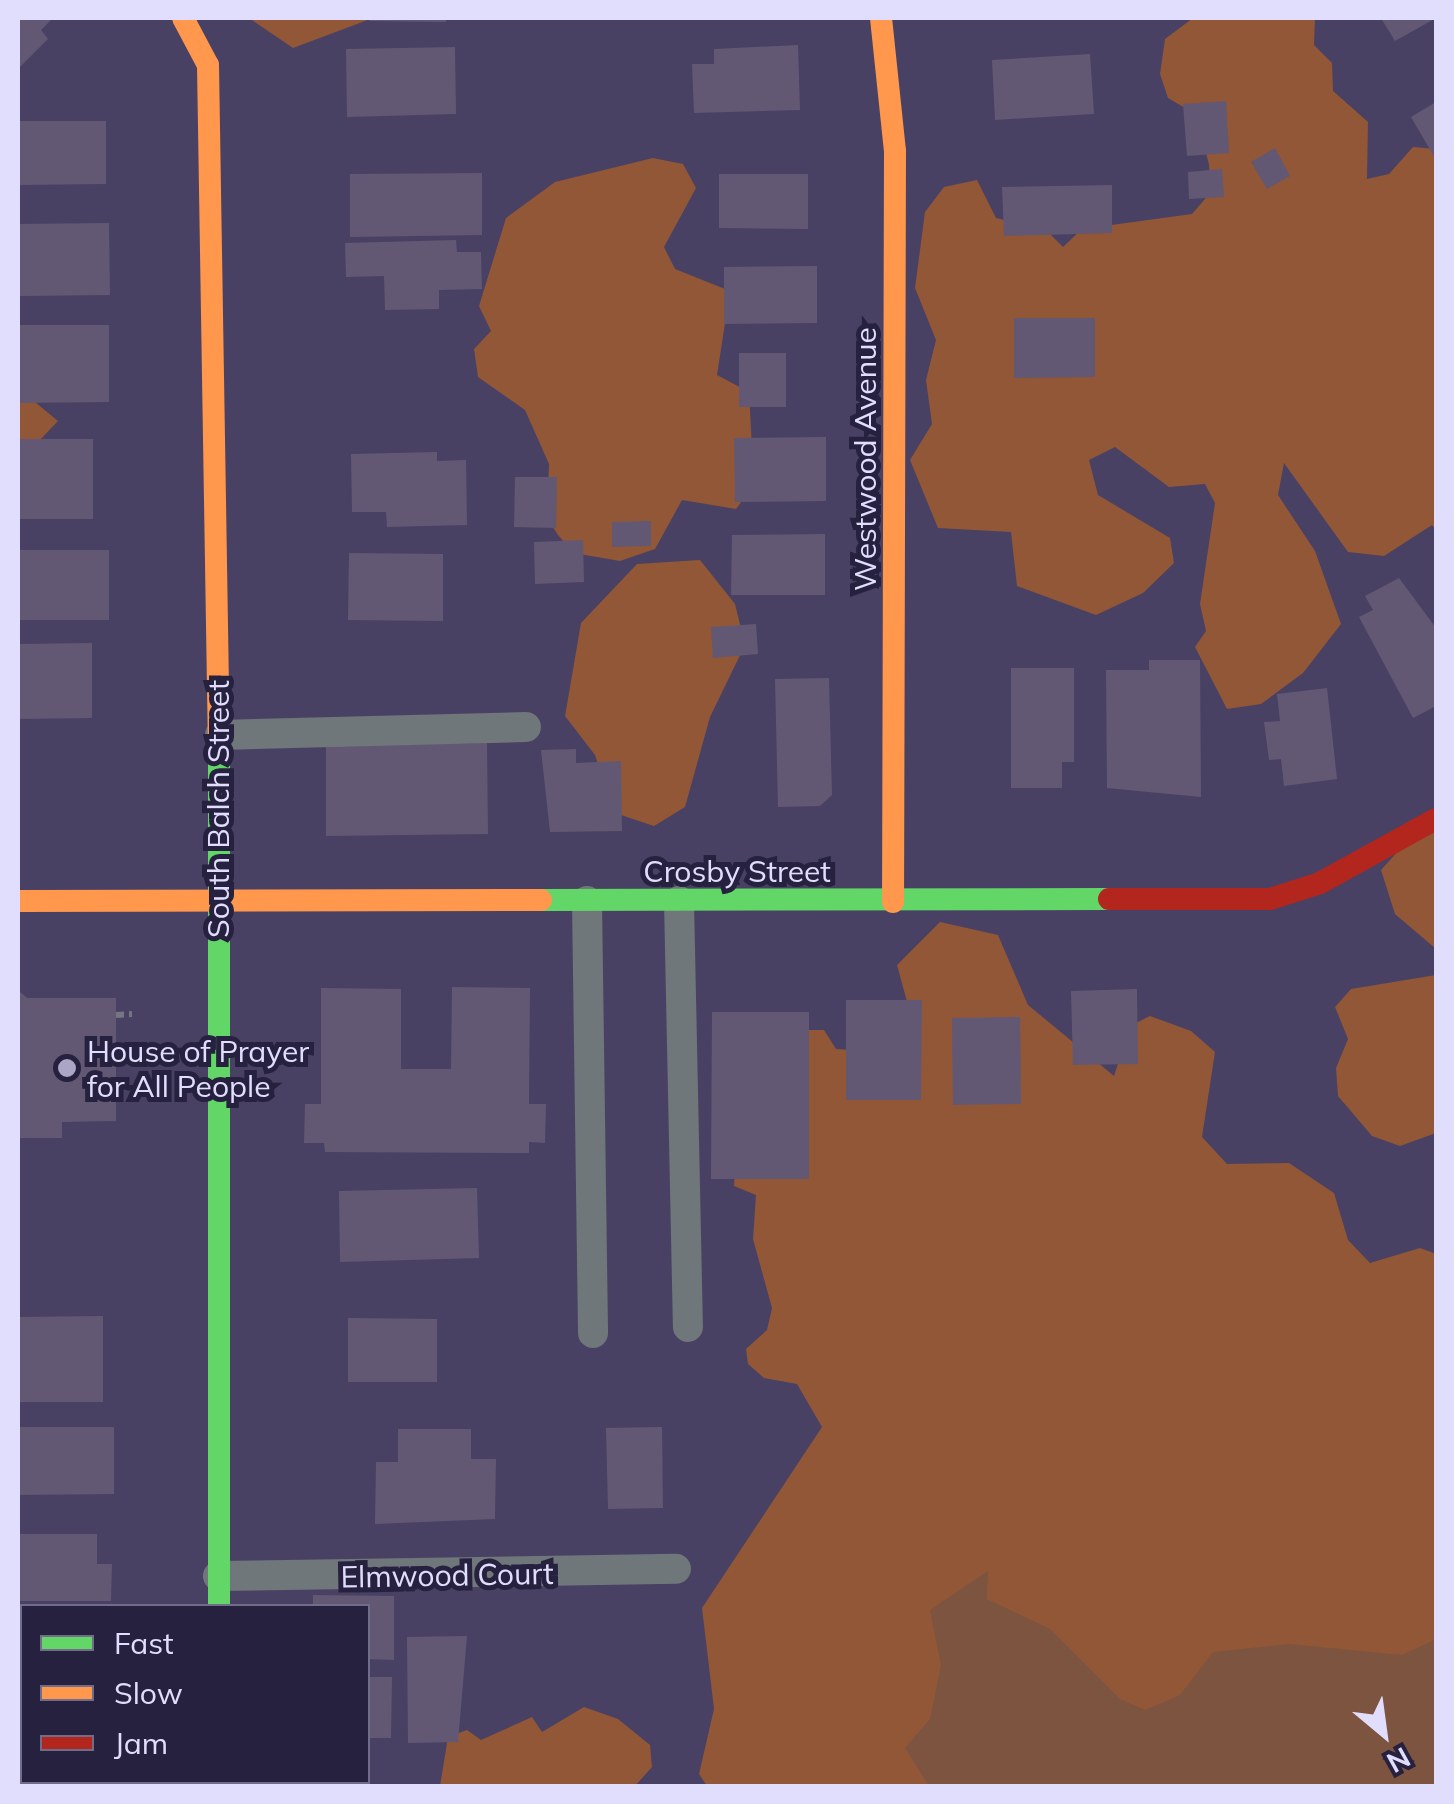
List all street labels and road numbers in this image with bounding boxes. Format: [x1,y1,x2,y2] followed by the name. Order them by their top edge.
[847,327,883,591] street label: Westwood Avenue
[200,680,236,938] street label: South Balch Street
[643,853,831,889] street label: Crosby Street
[340,1555,554,1595] street label: Elmwood Court

